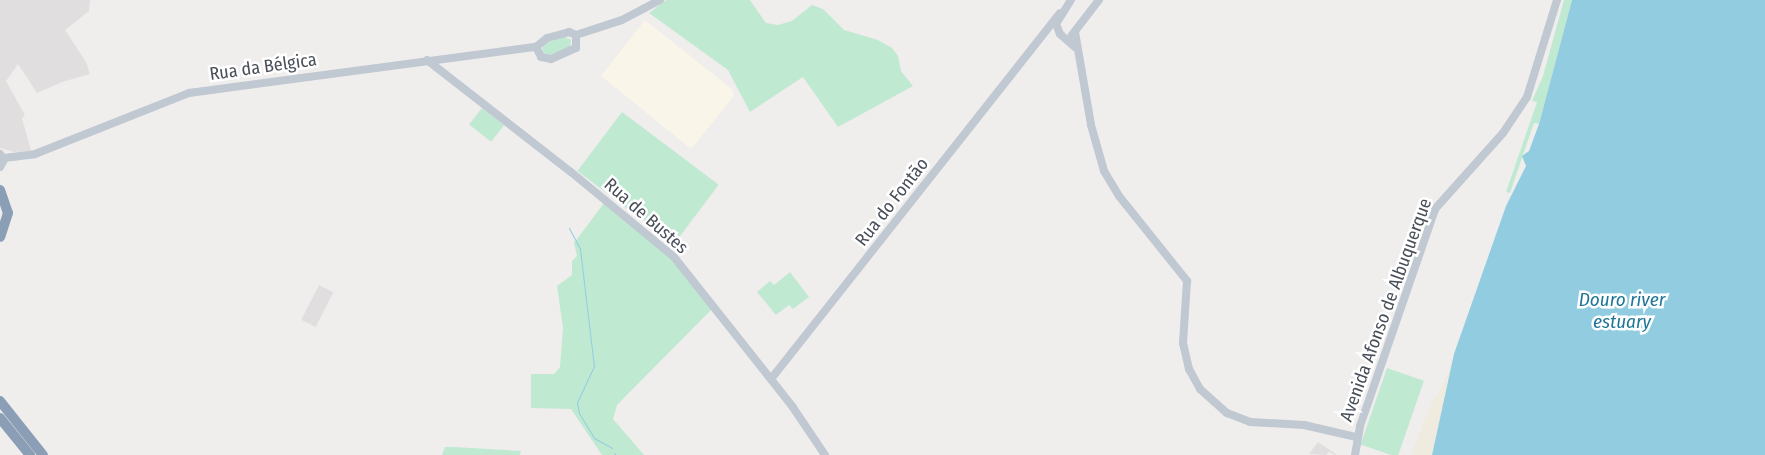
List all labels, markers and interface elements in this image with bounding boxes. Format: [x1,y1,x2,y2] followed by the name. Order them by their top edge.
[208,49,318,85] street label: Rua da Bélgica
[851,154,933,250] street label: Rua do Fontão
[600,174,692,258] street label: Rua de Bustes
[1336,196,1436,424] street label: Avenida Afonso de Albuquerque
[1579,289,1665,333] water label: Douro river estuary

